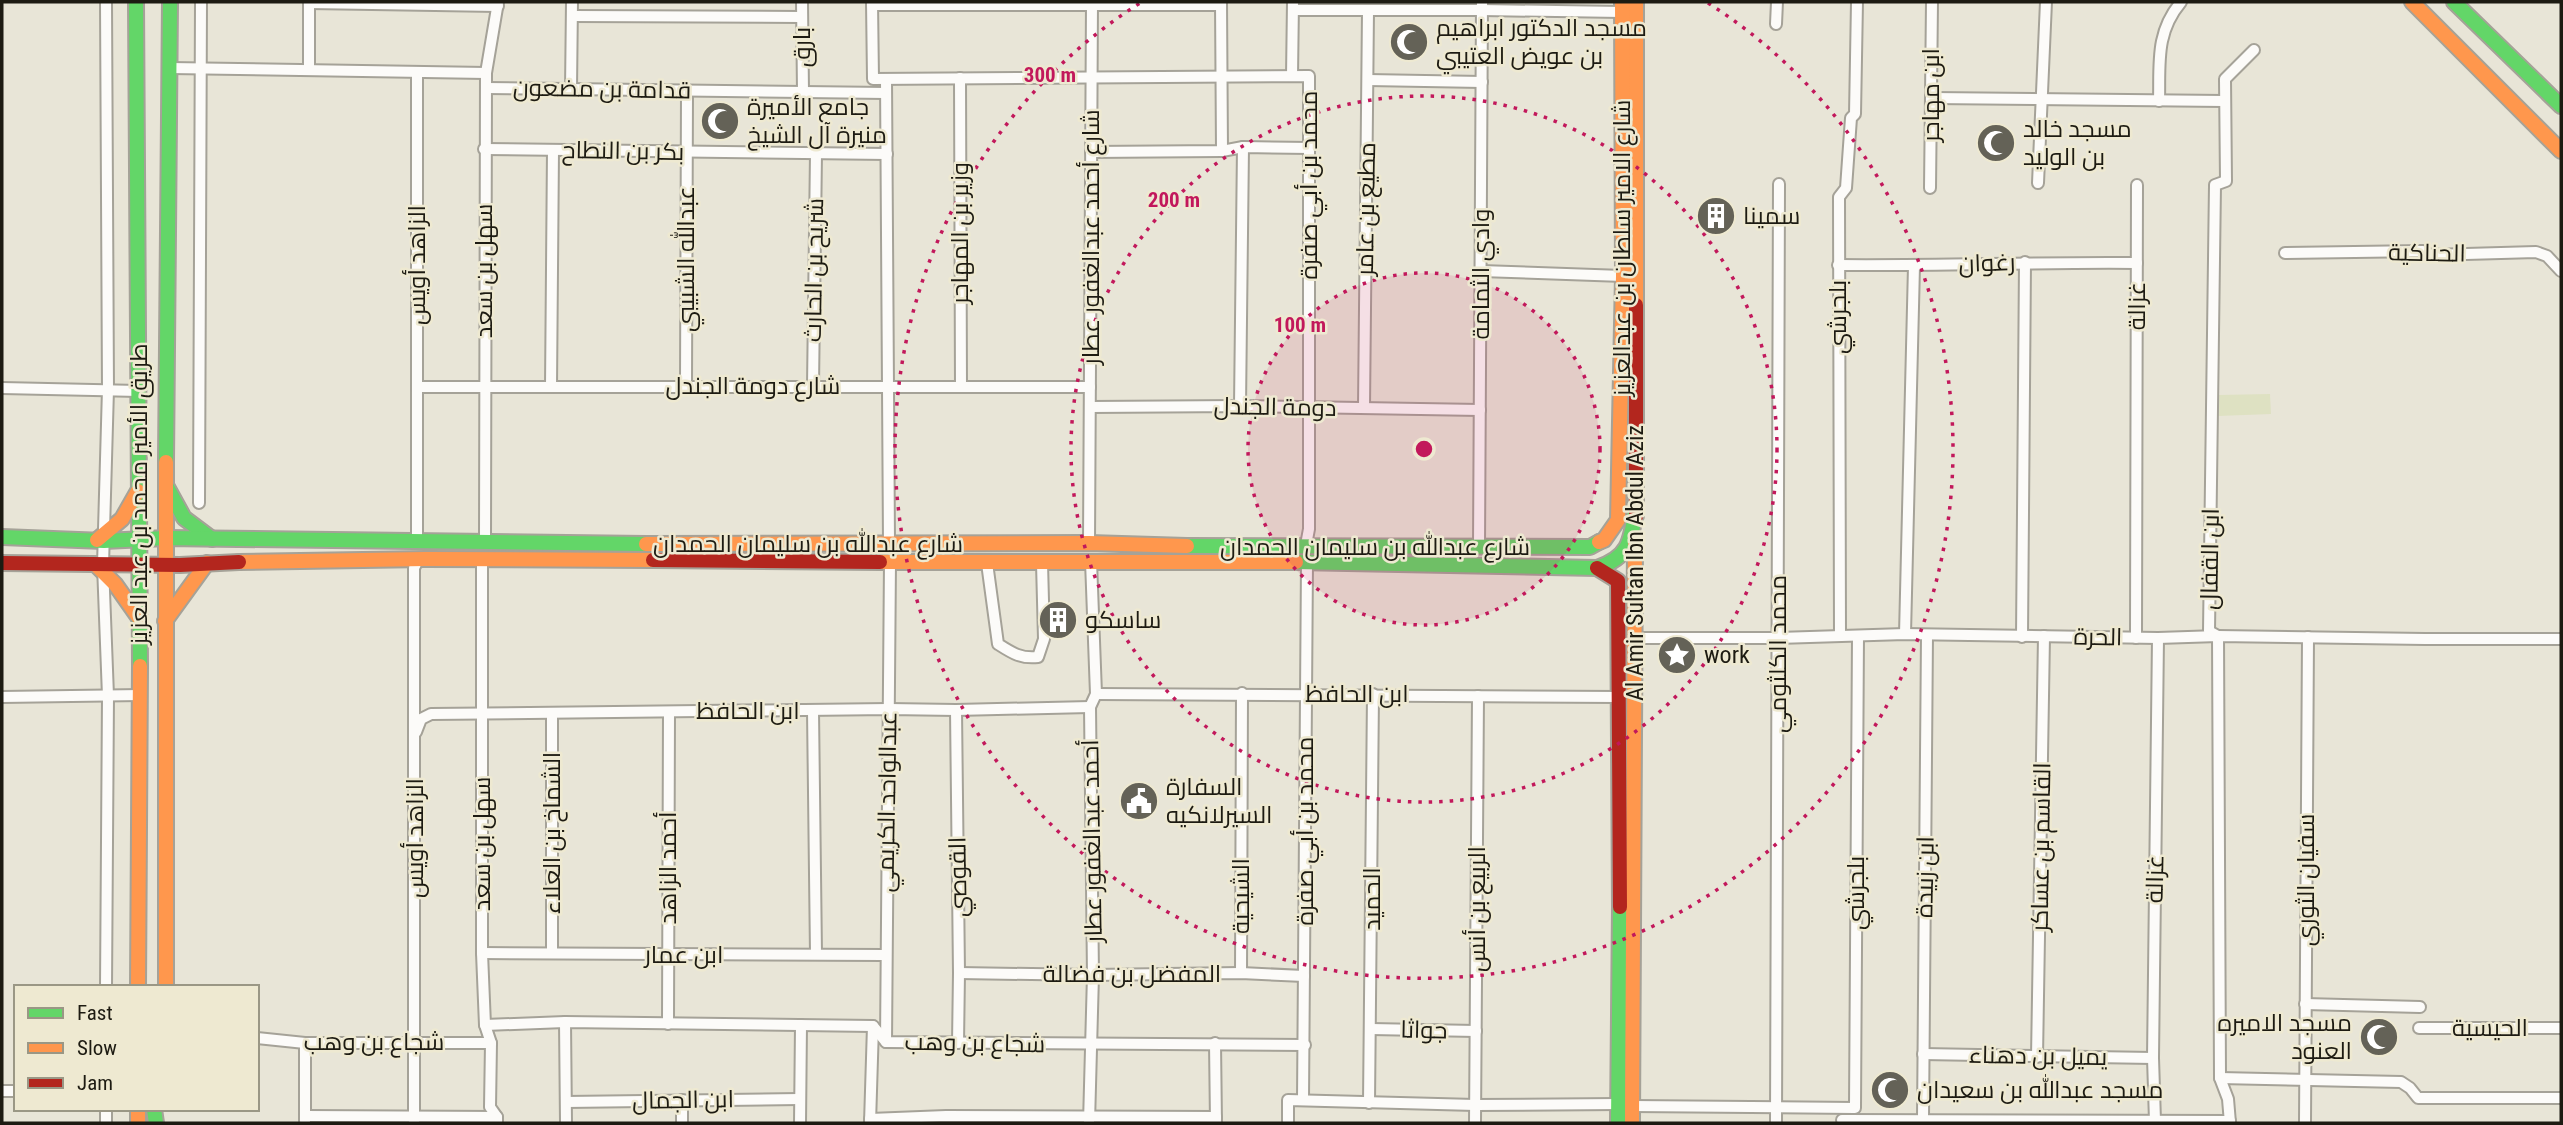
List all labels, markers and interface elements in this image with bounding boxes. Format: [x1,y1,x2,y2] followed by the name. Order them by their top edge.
[1436,14,1647,75] place label: مسجد الدكتور ابراهيم بن عويض العتيبي
[1388,21,1430,63] mosque icon: مسجد الدكتور ابراهيم بن عويض العتيبي
[788,27,817,67] street label: بارق
[1917,48,1945,144] street label: ابن مهاجر
[1024,63,1076,87] text: 300 m
[513,73,691,105] street label: قدامة بن مضعون
[1293,91,1328,279] street label: محمد بن أبي صفرة
[747,93,887,151] place label: جامع الأميرة منيرة آل الشيخ
[699,100,741,142] mosque icon: جامع الأميرة منيرة آل الشيخ
[1608,100,1638,398] street label: شارع الامير سلطان بن عبدالعزيز
[1075,109,1107,367] street label: شارع أحمد عبدالغفور عطار
[2023,115,2132,171] place label: مسجد خالد بن الوليد
[1975,122,2017,164] mosque icon: مسجد خالد بن الوليد
[561,136,685,168] street label: بكر بن النطاح
[1351,142,1383,278] street label: مطيع بن عامر
[946,162,974,306] street label: وزير بن المهاجر
[670,186,705,332] street label: عبدالله الشبيبي
[1148,188,1200,212] text: 200 m
[1695,195,1737,237] building icon: سمينا
[799,198,831,342] street label: شريح بن الحارث
[1743,202,1800,230] place label: سمينا
[470,204,498,338] street label: سهل بن سعد
[401,205,431,325] street label: الزاهد أويس
[1467,209,1499,339] street label: وادي الثمامة
[2388,238,2466,268] street label: الحناكية
[1958,248,2016,278] street label: رغوان
[1824,280,1856,354] street label: بلجرشي
[2123,282,2151,330] street label: غزالة
[1274,313,1326,337] text: 100 m
[125,343,154,647] street label: طريق الأمير محمد بن عبد العزيز
[666,372,840,402] street label: شارع دومة الجندل
[1213,392,1337,422] street label: دومة الجندل
[1621,425,1649,701] street label: Al Amir Sultan Ibn Abdul Aziz
[1412,437,1436,461] centre of rings
[2195,508,2225,610] street label: ابن القفال
[653,528,963,560] street label: شارع عبدالله بن سليمان الحمدان
[1220,531,1530,563] street label: شارع عبدالله بن سليمان الحمدان
[1764,575,1797,733] street label: محمد الكلثومي
[1037,599,1079,641] building icon: ساسكو
[1085,606,1161,634] place label: ساسكو
[2073,623,2123,651] street label: الحرة
[1656,634,1698,676] place icon: work
[1704,641,1750,669] place label: work
[1305,680,1409,708] street label: ابن الحافظ
[696,697,800,725] street label: ابن الحافظ
[871,711,908,893] street label: عبدالواحد الكريمي
[1289,737,1324,925] street label: محمد بن أبي صفرة
[1074,739,1108,945] street label: أحمد عبدالغفور عطار
[538,752,568,914] street label: الشماخ بن العلاء
[2025,762,2058,934] street label: القاسم بن عساكر
[1166,773,1273,829] place label: السفارة السيرلانكيه
[468,777,496,911] street label: سهل بن سعد
[399,778,429,898] street label: الزاهد أويس
[1118,780,1160,822] public building icon: السفارة السيرلانكيه
[652,812,682,924] street label: أحمد الزاهد
[2292,814,2324,946] street label: سفيان الثوري
[943,836,977,917] street label: القوصي
[1910,836,1940,918] street label: ابن زبيدة
[1461,846,1493,972] street label: الربيع بن أنس
[2141,855,2169,903] street label: غزالة
[1842,856,1874,930] street label: بلجرشي
[1227,858,1255,934] street label: الشيحية
[1358,867,1386,931] street label: الحميد
[643,941,723,969] street label: ابن عمار
[1043,960,1221,988] street label: المفضل بن فضالة
[14,985,259,1111] legend
[77,1001,113,1025] text: Fast
[2218,1009,2352,1065] place label: مسجد الاميره العنود
[2452,1014,2528,1042] street label: الحيسية
[1400,1016,1448,1044] street label: جواثا
[2358,1016,2400,1058] mosque icon: مسجد الاميره العنود
[304,1028,444,1058] street label: شجاع بن وهب
[904,1028,1046,1060] street label: شجاع بن وهب
[77,1036,117,1060] text: Slow
[1969,1041,2108,1071] street label: يميل بن دهناء
[1869,1069,1911,1111] mosque icon: مسجد عبدالله بن سعيدان
[77,1071,113,1095] text: Jam
[1917,1074,2163,1104] place label: مسجد عبدالله بن سعيدان
[632,1085,734,1115] street label: ابن الجمال

